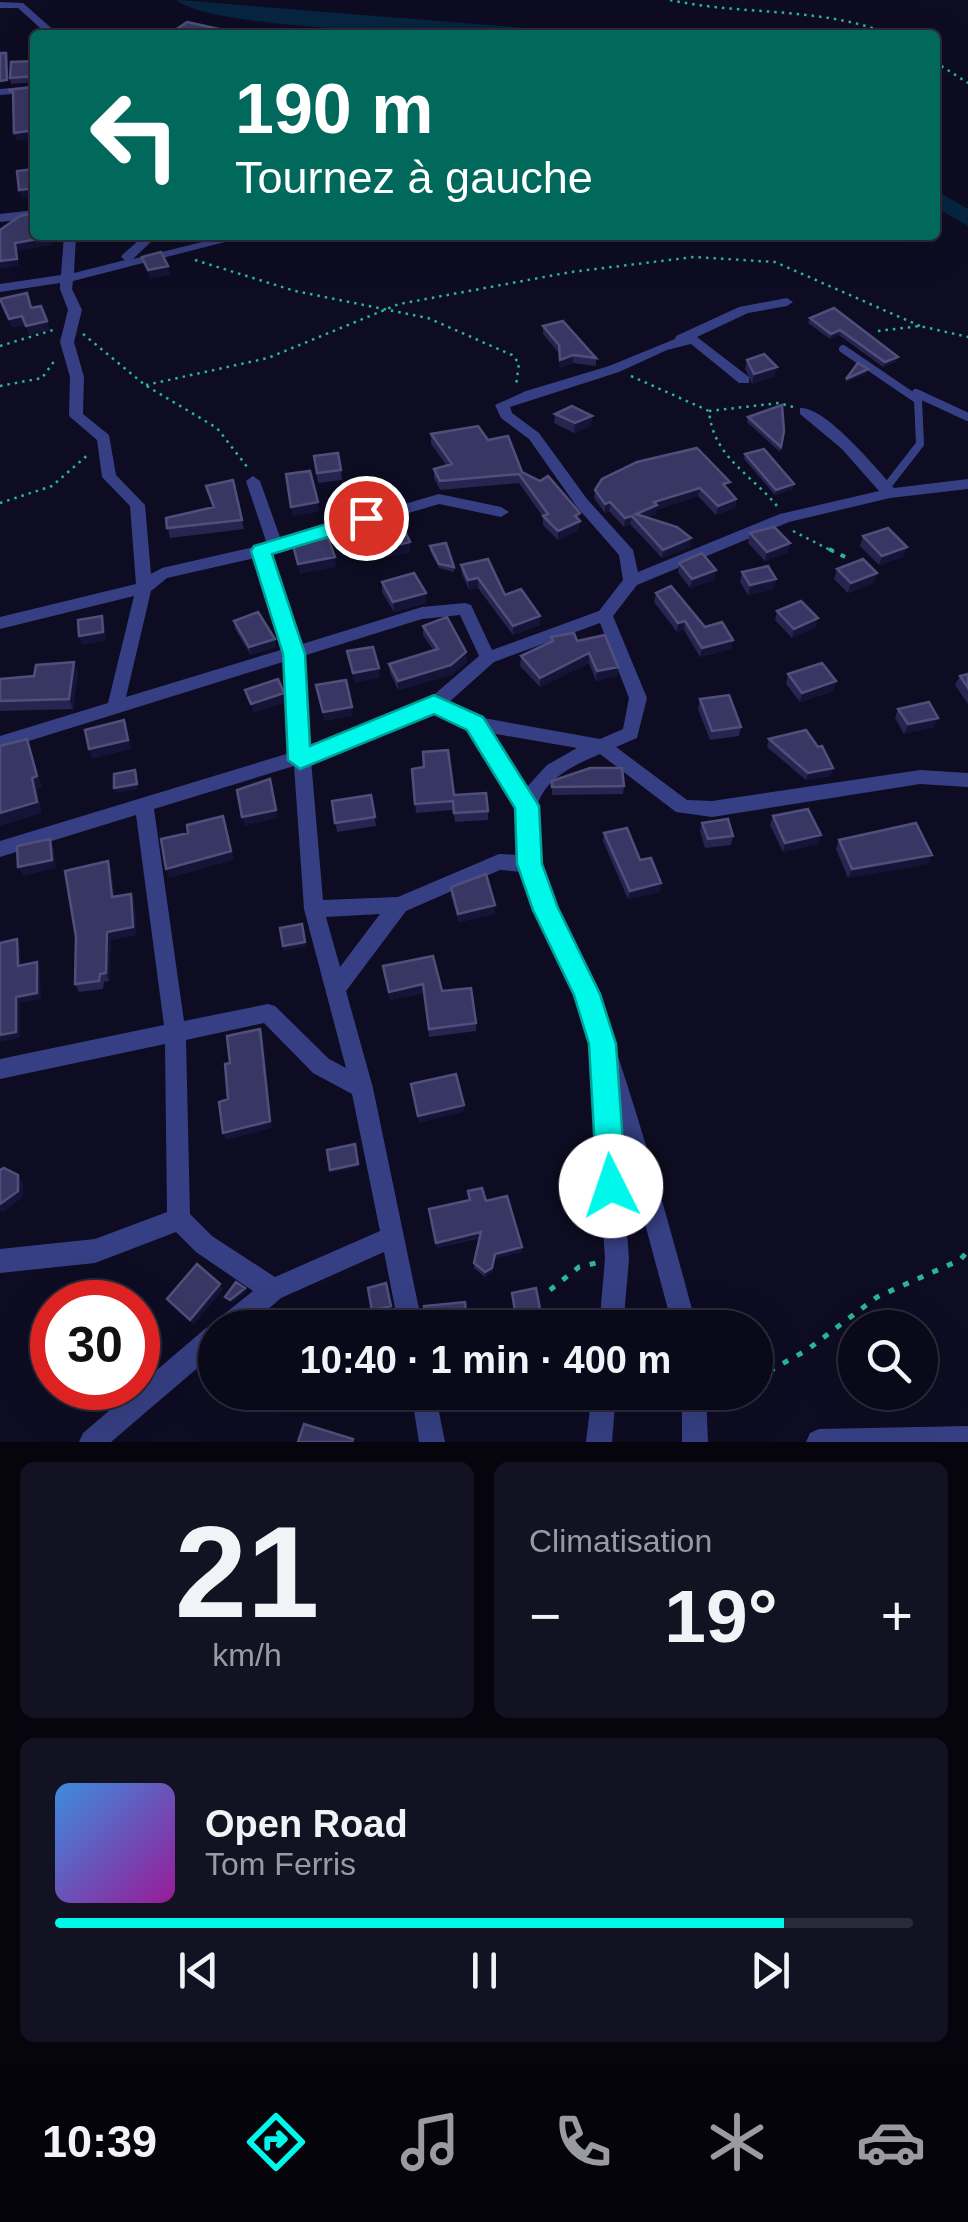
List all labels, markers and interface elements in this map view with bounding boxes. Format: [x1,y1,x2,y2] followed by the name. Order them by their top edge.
[70,70,200,200] icon: left
[235,70,433,148] text: 190 m
[235,152,593,203] text: Tournez à gauche
[324,476,409,561] pin
[339,491,394,546] icon: arrive
[559,1134,663,1238] position arrow
[30,1280,160,1410] speed limit sign: 30
[838,1310,938,1410] map controls
[838,1310,938,1410] button: search
[300,1339,671,1381] text: 10:40 · 1 min · 400 m
[175,1499,319,1645] text: 21
[529,1523,712,1559] text: Climatisation
[664,1574,778,1658] text: 19°
[529,1585,561,1647] text: −
[881,1585,913,1647] text: +
[212,1637,282,1673] text: km/h
[205,1803,408,1845] text: Open Road
[205,1846,356,1882] text: Tom Ferris
[171,1943,226,1998] icon: previous
[457,1943,512,1998] icon: pause
[743,1943,798,1998] icon: next
[241,2107,311,2177] icon: directions
[395,2107,465,2177] icon: music
[548,2107,618,2177] icon: phone
[702,2107,772,2177] icon: climate
[856,2107,926,2177] icon: car
[42,2116,157,2167] text: 10:39

